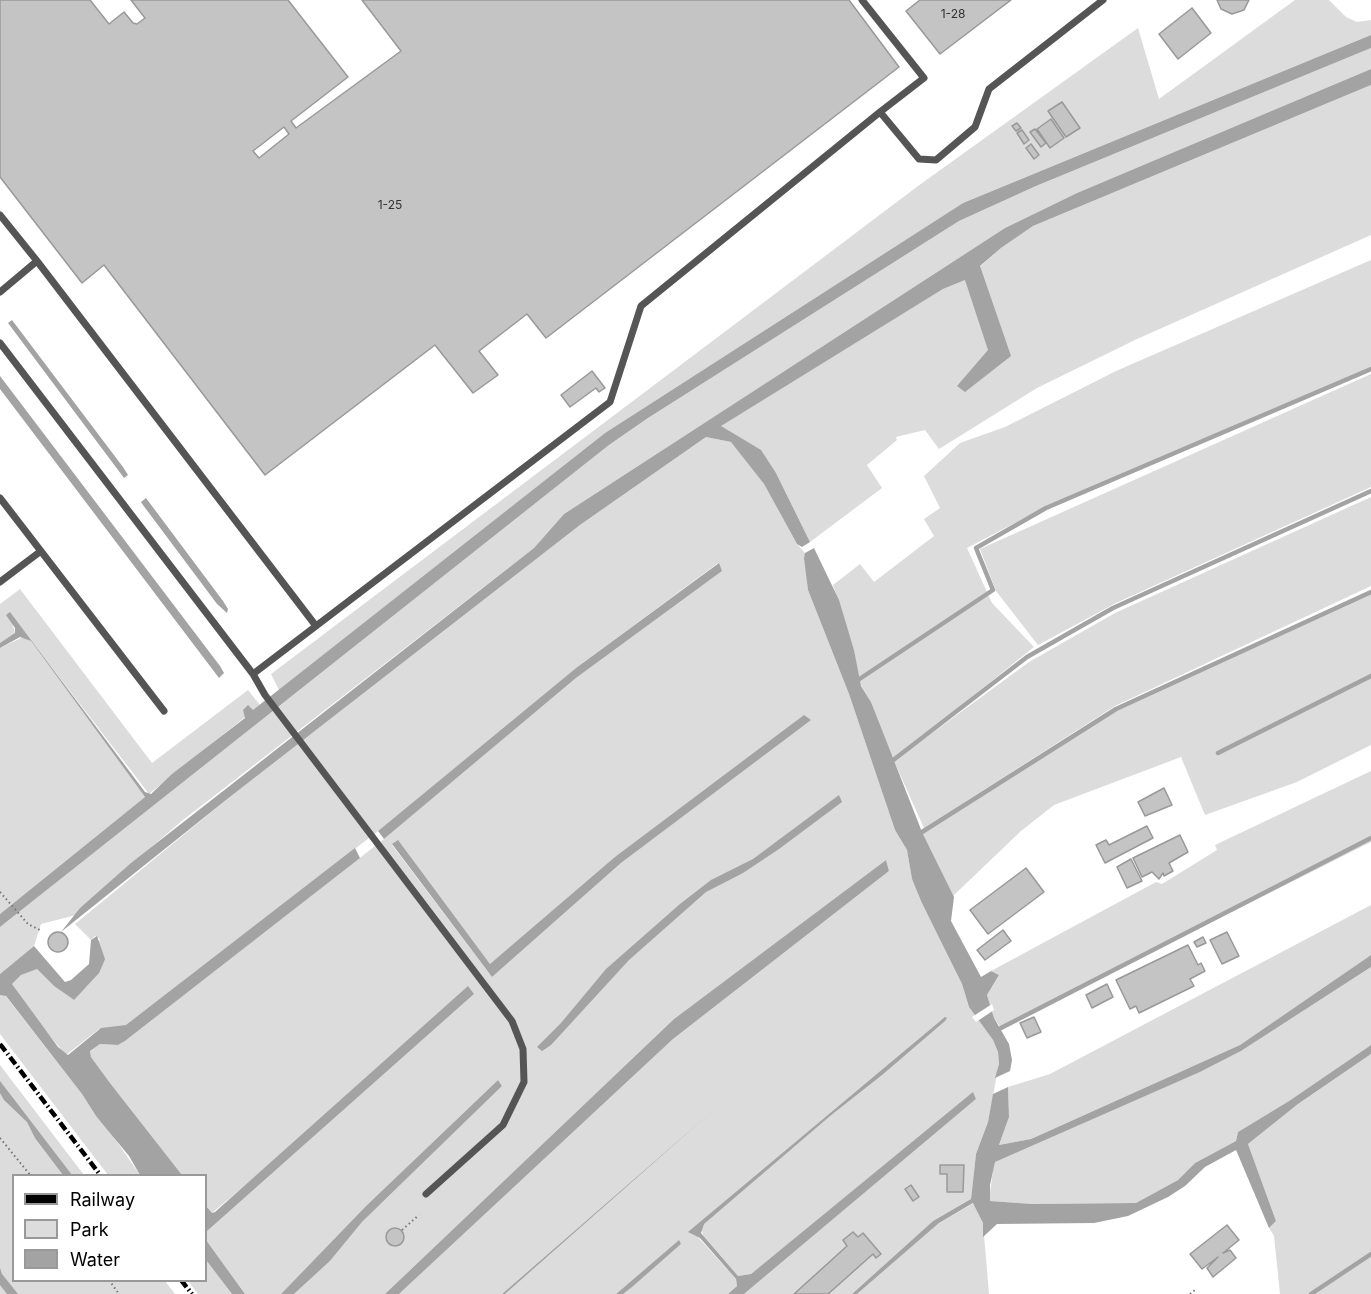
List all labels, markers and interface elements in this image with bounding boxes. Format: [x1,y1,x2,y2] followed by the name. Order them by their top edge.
[941,7,965,21] house number: 1-28
[378,198,402,212] house number: 1-25
[12,1174,207,1282] legend
[70,1189,135,1210] text: Railway
[70,1219,109,1240] text: Park
[70,1249,120,1270] text: Water

